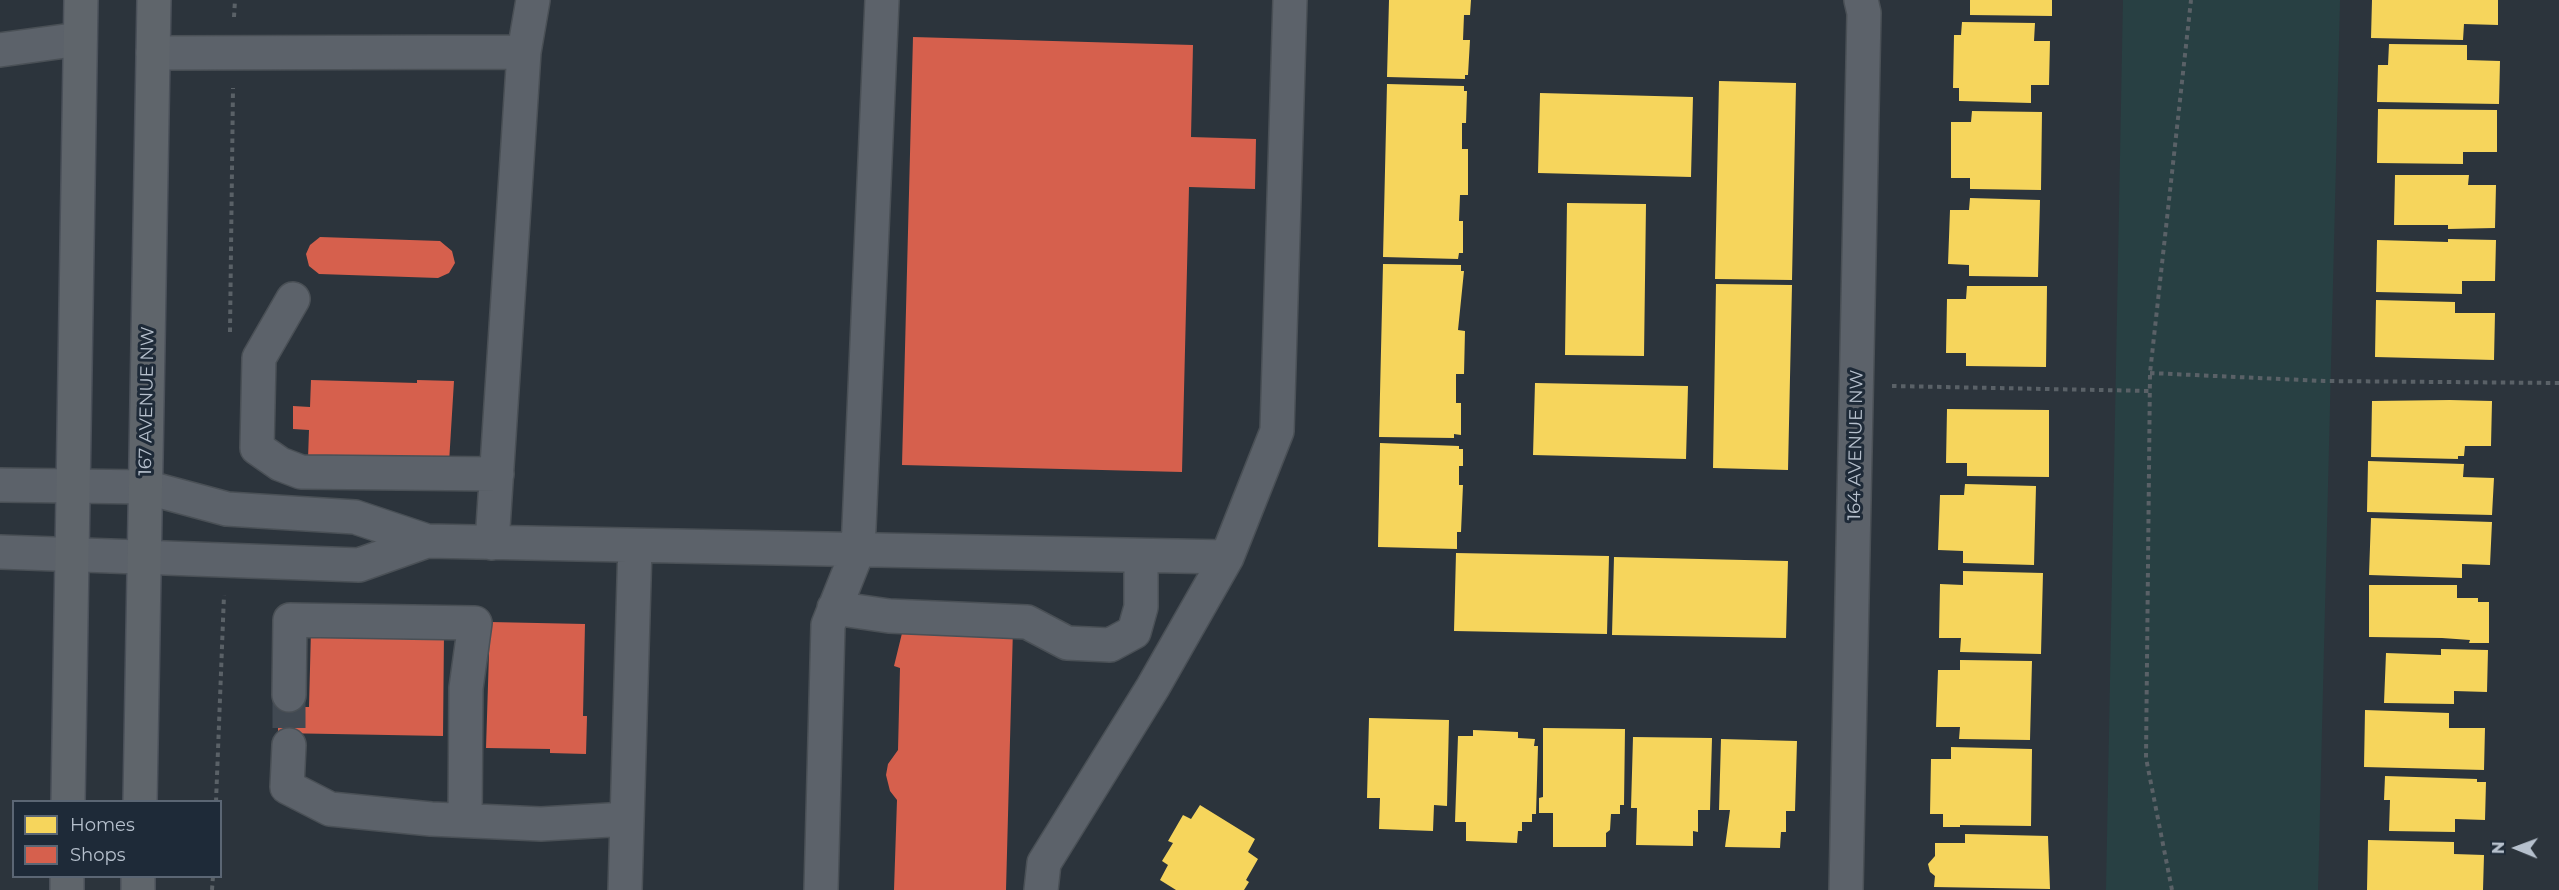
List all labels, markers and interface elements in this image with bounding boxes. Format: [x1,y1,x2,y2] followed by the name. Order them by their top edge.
[135,326,159,476] street label: 167 AVENUE NW
[1844,369,1868,521] street label: 164 AVENUE NW
[12,800,222,878] legend
[70,814,135,836] text: Homes
[2487,818,2547,878] north arrow
[2489,841,2508,854] text: N
[70,844,126,866] text: Shops

